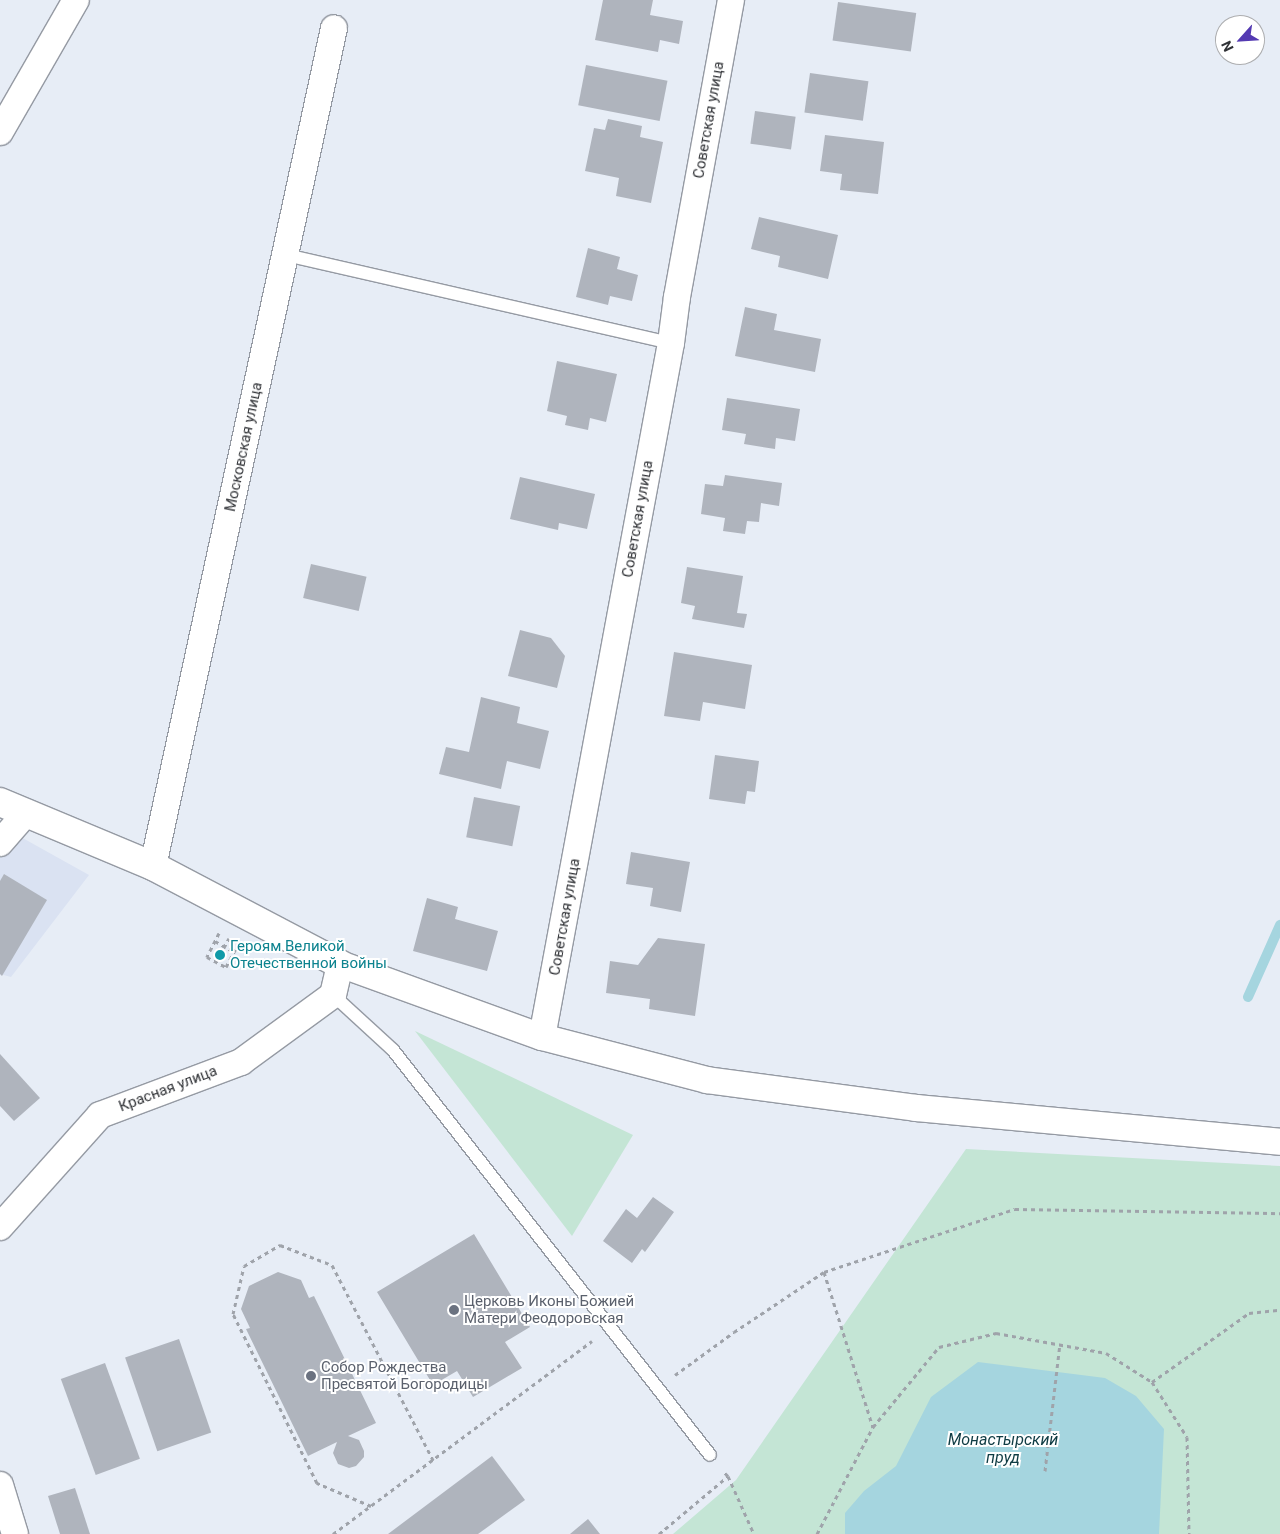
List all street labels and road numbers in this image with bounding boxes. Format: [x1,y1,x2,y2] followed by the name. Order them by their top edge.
[690,60,728,180] street label: Советская улица
[221,381,267,513] street label: Московская улица
[619,459,657,579] street label: Советская улица
[546,857,584,977] street label: Советская улица
[116,1062,220,1116] street label: Красная улица

